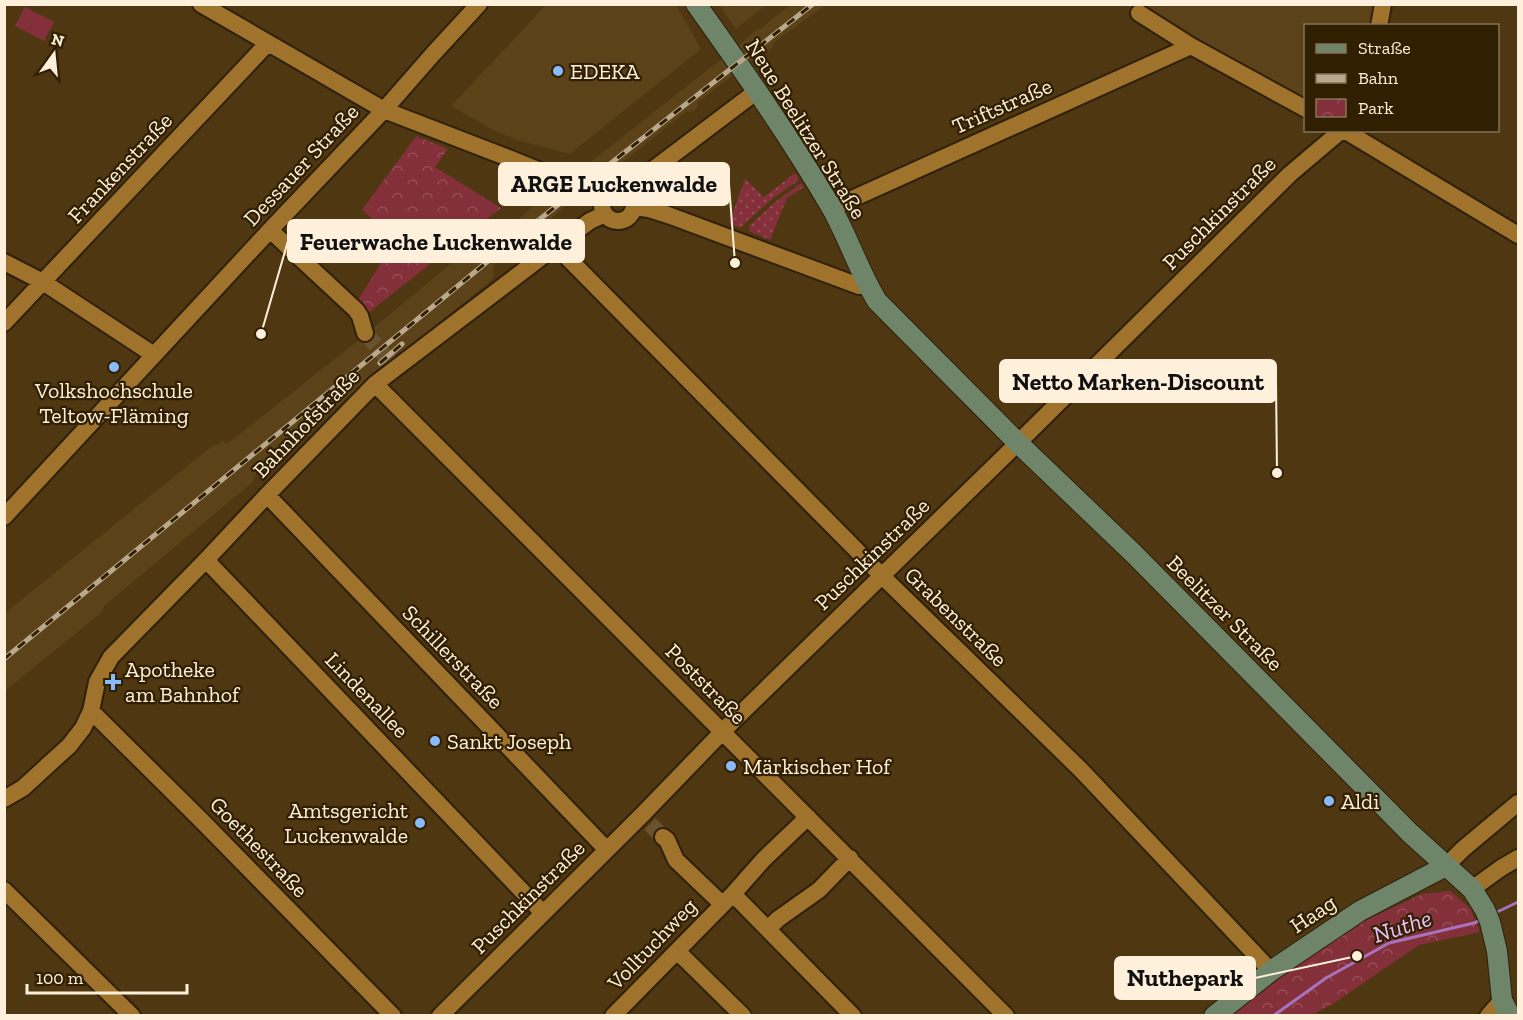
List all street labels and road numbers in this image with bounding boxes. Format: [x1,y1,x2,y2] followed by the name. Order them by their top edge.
[740,34,872,224] street label: Neue Beelitzer Straße
[948,72,1056,140] street label: Triftstraße
[238,98,364,232] street label: Dessauer Straße
[62,107,178,229] street label: Frankenstraße
[1157,151,1281,275] street label: Puschkinstraße
[247,363,365,483] street label: Bahnhofstraße
[809,492,935,616] street label: Puschkinstraße
[1161,549,1289,677] street label: Beelitzer Straße
[899,561,1013,673] street label: Grabenstraße
[397,599,509,715] street label: Schillerstraße
[660,638,752,730] street label: Poststraße
[320,646,414,744] street label: Lindenallee
[204,791,314,903] street label: Goethestraße
[466,835,590,959] street label: Puschkinstraße
[1285,889,1341,939] street label: Haag
[601,892,702,996] street label: Volltuchweg

